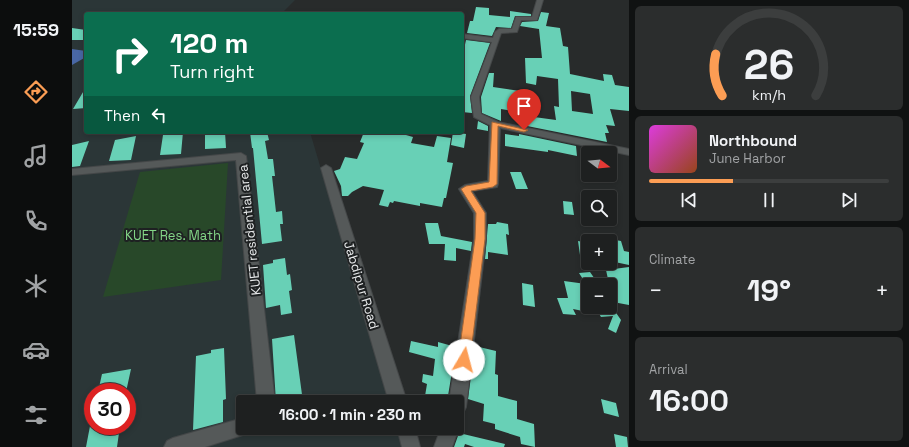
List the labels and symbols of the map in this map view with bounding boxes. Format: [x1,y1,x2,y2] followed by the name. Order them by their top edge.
[507,89,541,130] pin
[581,146,617,182] north arrow
[234,163,265,296] street label: KUET residential area
[125,227,221,244] park label: KUET Res. Math
[340,239,383,331] street label: Jabdipur Road
[443,339,485,381] position arrow
[84,383,136,435] speed limit sign: 30

